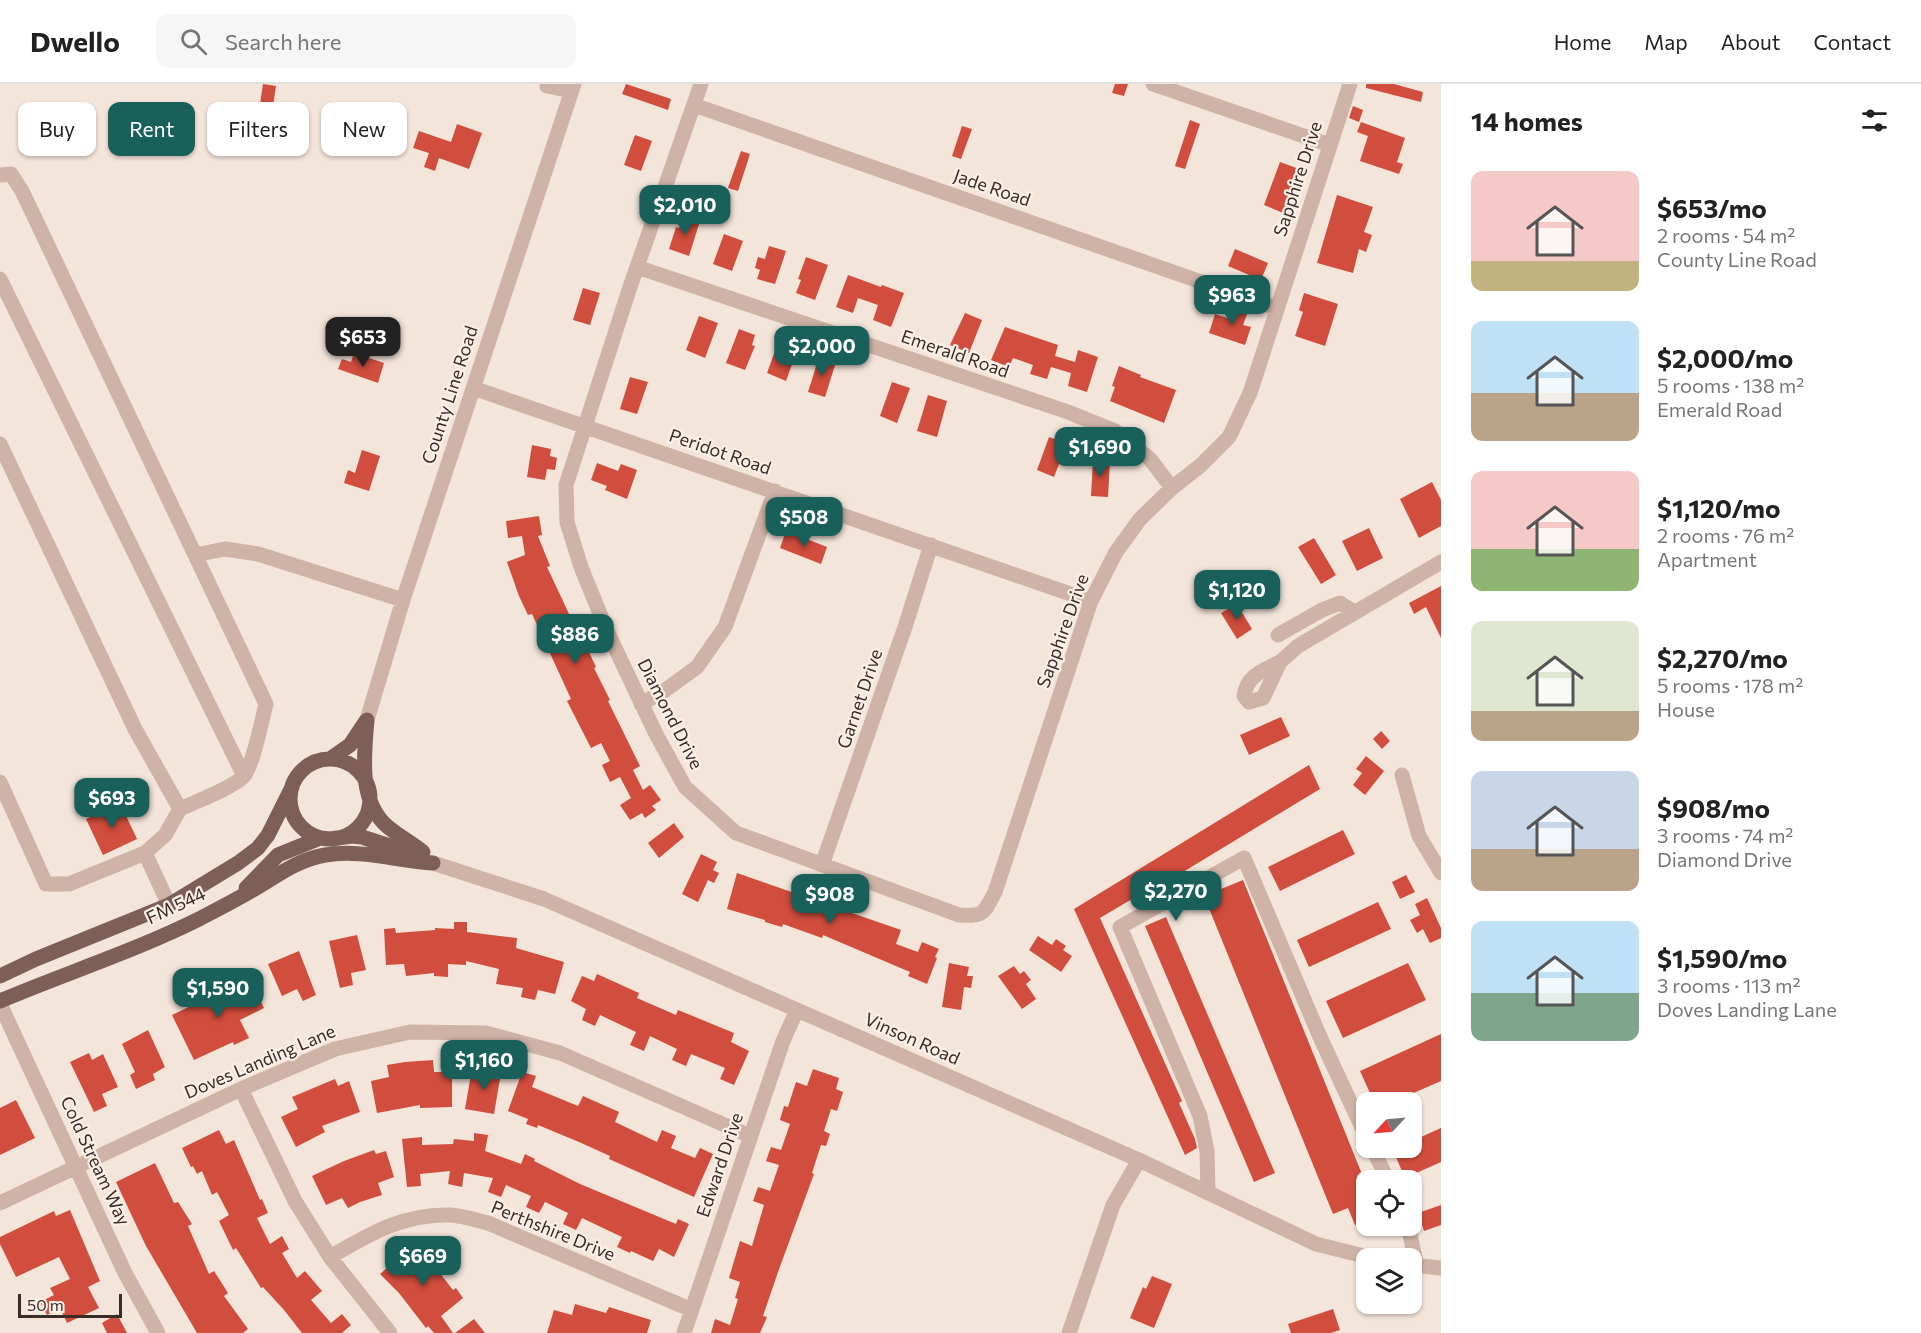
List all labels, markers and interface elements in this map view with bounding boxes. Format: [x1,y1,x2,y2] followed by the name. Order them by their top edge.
[156,14,576,68] search box
[30,24,120,58] text: Dwello
[177,25,210,58] icon: search
[225,28,341,55] text: Search here
[1554,29,1611,54] text: Home
[1644,29,1688,54] text: Map
[1721,29,1780,54] text: About
[1813,29,1891,54] text: Contact
[18,102,96,156] chip: Buy
[108,102,195,156] chip: Rent
[207,102,309,156] chip: Filters
[321,102,407,156] chip: New
[1858,104,1891,137] icon: filters
[1471,105,1583,136] text: 14 homes
[1268,118,1326,239] street label: Sapphire Drive
[951,164,1034,210] street label: Jade Road
[636,185,734,236] pin: $2,010
[653,192,717,216] text: $2,010
[1657,192,1767,223] text: $653/mo
[1519,195,1591,267] icon: home
[1657,223,1795,247] text: 2 rooms · 54 m²
[1657,247,1817,271] text: County Line Road
[1196,275,1268,326] pin: $963
[1208,282,1256,306] text: $963
[327,317,399,368] pin: $653
[416,323,482,466] street label: County Line Road
[339,324,387,348] text: $653
[898,324,1012,382] street label: Emerald Road
[773,326,871,377] pin: $2,000
[788,333,856,357] text: $2,000
[1657,342,1793,373] text: $2,000/mo
[1519,345,1591,417] icon: home
[1657,373,1804,397] text: 5 rooms · 138 m²
[1657,397,1782,421] text: Emerald Road
[667,423,774,479] street label: Peridot Road
[1051,427,1149,478] pin: $1,690
[1069,434,1131,458] text: $1,690
[1657,492,1781,523] text: $1,120/mo
[1519,495,1591,567] icon: home
[768,497,840,548] pin: $508
[780,504,828,528] text: $508
[1657,523,1794,547] text: 2 rooms · 76 m²
[1657,547,1757,571] text: Apartment
[1188,570,1286,621] pin: $1,120
[1031,571,1093,691] street label: Sapphire Drive
[1208,577,1266,601] text: $1,120
[539,614,611,665] pin: $886
[551,621,599,645] text: $886
[1657,642,1788,673] text: $2,270/mo
[1519,645,1591,717] icon: home
[832,646,886,751] street label: Garnet Drive
[634,654,708,773] street label: Diamond Drive
[1657,673,1803,697] text: 5 rooms · 178 m²
[1657,697,1715,721] text: House
[76,778,148,829] pin: $693
[88,785,136,809] text: $693
[1657,792,1770,823] text: $908/mo
[1519,795,1591,867] icon: home
[1657,823,1793,847] text: 3 rooms · 74 m²
[1657,847,1792,871] text: Diamond Drive
[1127,871,1225,922] pin: $2,270
[794,874,866,925] pin: $908
[1144,878,1208,902] text: $2,270
[805,881,855,905] text: $908
[142,882,209,928] street label: FM 544
[1657,942,1787,973] text: $1,590/mo
[1519,945,1591,1017] icon: home
[169,968,267,1019] pin: $1,590
[1657,973,1801,997] text: 3 rooms · 113 m²
[187,975,249,999] text: $1,590
[1657,997,1837,1021] text: Doves Landing Lane
[861,1007,963,1069] street label: Vinson Road
[181,1019,338,1103] street label: Doves Landing Lane
[435,1040,533,1091] pin: $1,160
[455,1047,513,1071] text: $1,160
[56,1092,135,1229] street label: Cold Stream Way
[1356,1092,1422,1158] north arrow
[1356,1092,1422,1314] map controls
[691,1110,747,1220] street label: Edward Drive
[1356,1170,1422,1236] button: locate
[488,1195,619,1265] street label: Perthshire Drive
[387,1236,459,1287] pin: $669
[399,1243,447,1267] text: $669
[1356,1248,1422,1314] button: layers
[18,1291,122,1318] scale bar
[27,1295,64,1314] text: 50 m

